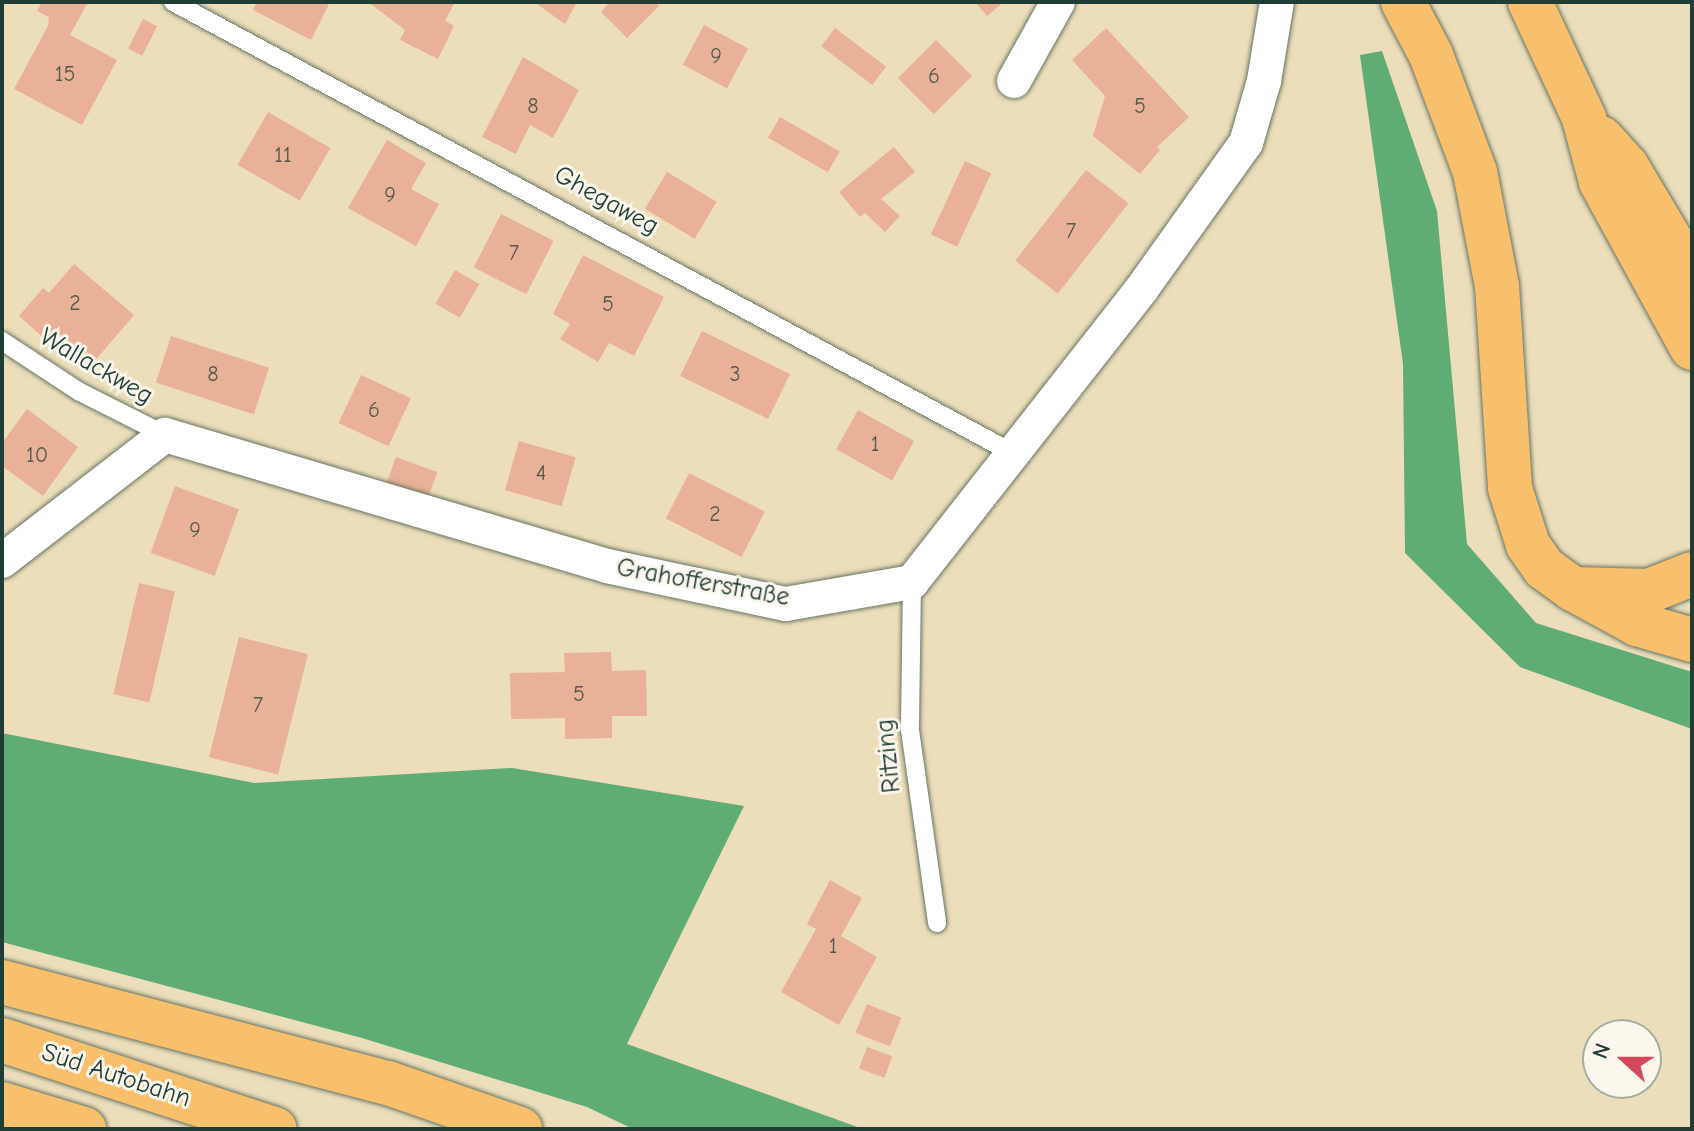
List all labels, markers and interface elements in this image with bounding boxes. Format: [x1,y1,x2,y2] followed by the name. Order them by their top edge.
[710,44,722,70] house number: 9
[55,62,75,88] house number: 15
[928,64,940,90] house number: 6
[527,94,539,120] house number: 8
[1134,94,1146,120] house number: 5
[274,143,292,169] house number: 11
[548,160,664,242] street label: Ghegaweg
[384,183,396,209] house number: 9
[1066,219,1076,245] house number: 7
[509,241,519,267] house number: 7
[69,291,81,317] house number: 2
[602,292,614,318] house number: 5
[34,322,158,412] street label: Wallackweg
[207,362,219,388] house number: 8
[729,362,741,388] house number: 3
[368,398,380,424] house number: 6
[871,432,879,458] house number: 1
[26,443,48,469] house number: 10
[536,461,546,487] house number: 4
[709,502,721,528] house number: 2
[189,518,201,544] house number: 9
[614,552,792,614] street label: Grahofferstraße
[573,682,585,708] house number: 5
[253,693,263,719] house number: 7
[870,717,908,795] street label: Ritzing
[829,934,837,960] house number: 1
[1582,1019,1662,1099] north arrow
[38,1037,194,1115] street label: Süd Autobahn
[1587,1040,1616,1062] text: N

